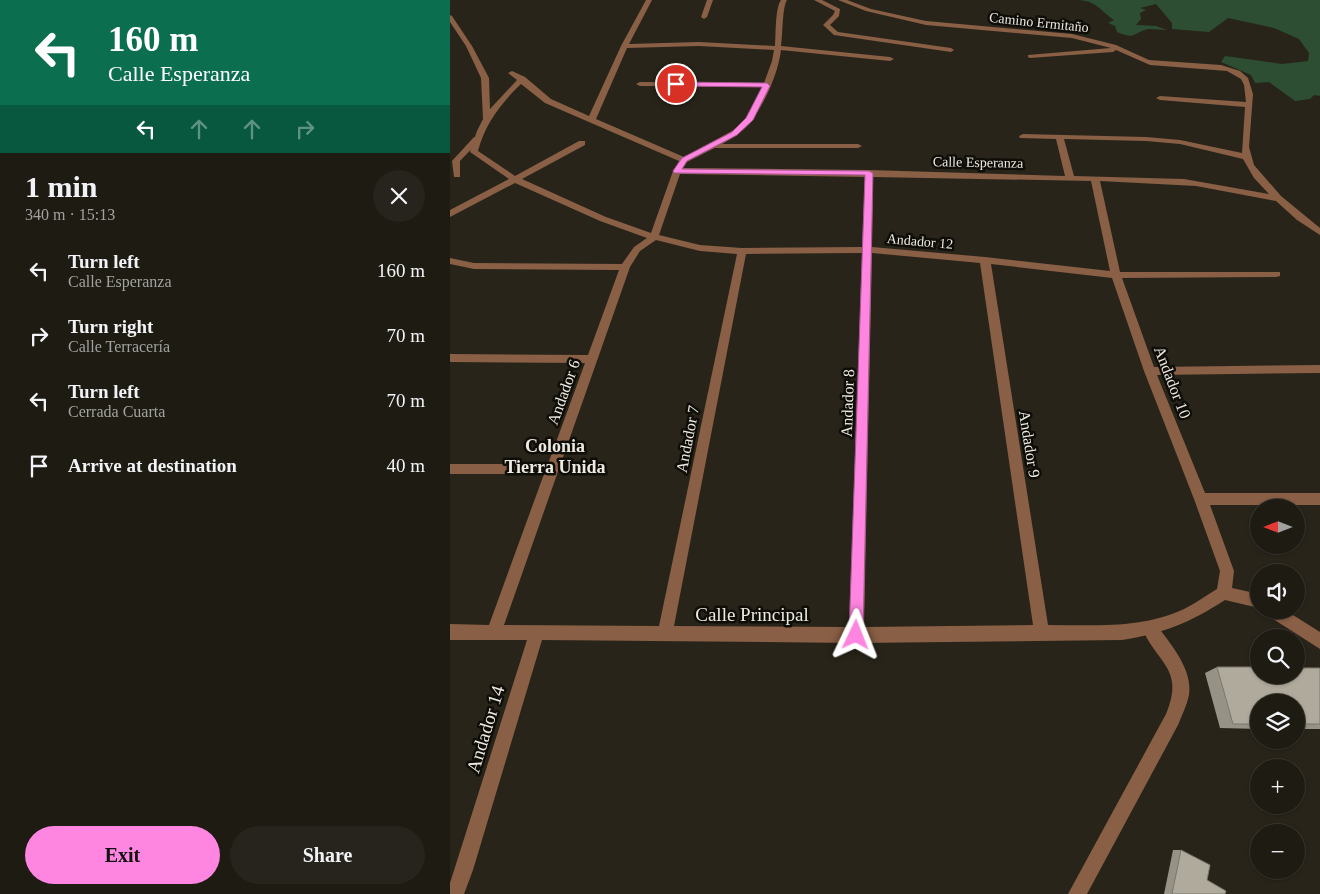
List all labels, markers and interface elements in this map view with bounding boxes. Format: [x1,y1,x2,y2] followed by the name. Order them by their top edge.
[988,10,1089,35] street label: Camino Ermitaño
[25,20,90,85] icon: left
[108,20,198,59] text: 160 m
[108,61,250,86] text: Calle Esperanza
[655,63,697,105] pin
[662,70,690,98] icon: arrive
[132,115,160,143] icon: left
[185,115,213,143] icon: ahead
[238,115,266,143] icon: ahead
[291,115,319,143] icon: right
[933,154,1024,171] street label: Calle Esperanza
[25,170,98,203] text: 1 min
[373,170,425,222] button: close
[25,206,115,223] text: 340 m · 15:13
[886,231,954,252] street label: Andador 12
[68,251,140,272] text: Turn left
[25,257,53,285] icon: left
[377,260,425,281] text: 160 m
[68,273,172,290] text: Calle Esperanza
[68,316,153,337] text: Turn right
[25,322,53,350] icon: right
[386,325,425,346] text: 70 m
[68,338,170,355] text: Calle Terracería
[1151,344,1194,421] street label: Andador 10
[544,357,583,427] street label: Andador 6
[838,369,857,437] street label: Andador 8
[68,381,140,402] text: Turn left
[25,387,53,415] icon: left
[386,390,425,411] text: 70 m
[68,403,165,420] text: Cerrada Cuarta
[673,404,702,474] street label: Andador 7
[1016,409,1043,479] street label: Andador 9
[504,436,606,477] district label: Colonia Tierra Unida
[25,452,53,480] icon: arrive
[68,455,237,476] text: Arrive at destination
[386,455,425,476] text: 40 m
[1250,499,1305,554] north arrow
[1250,499,1305,879] map controls
[1250,564,1305,619] button: sound
[695,604,809,625] street label: Calle Principal
[829,608,881,660] position arrow
[1250,629,1305,684] button: search
[462,682,509,775] street label: Andador 14
[1250,694,1305,749] button: layers
[1250,759,1305,814] button: +
[1250,824,1305,879] button: −
[25,826,220,884] button: Exit
[230,826,425,884] button: Share

